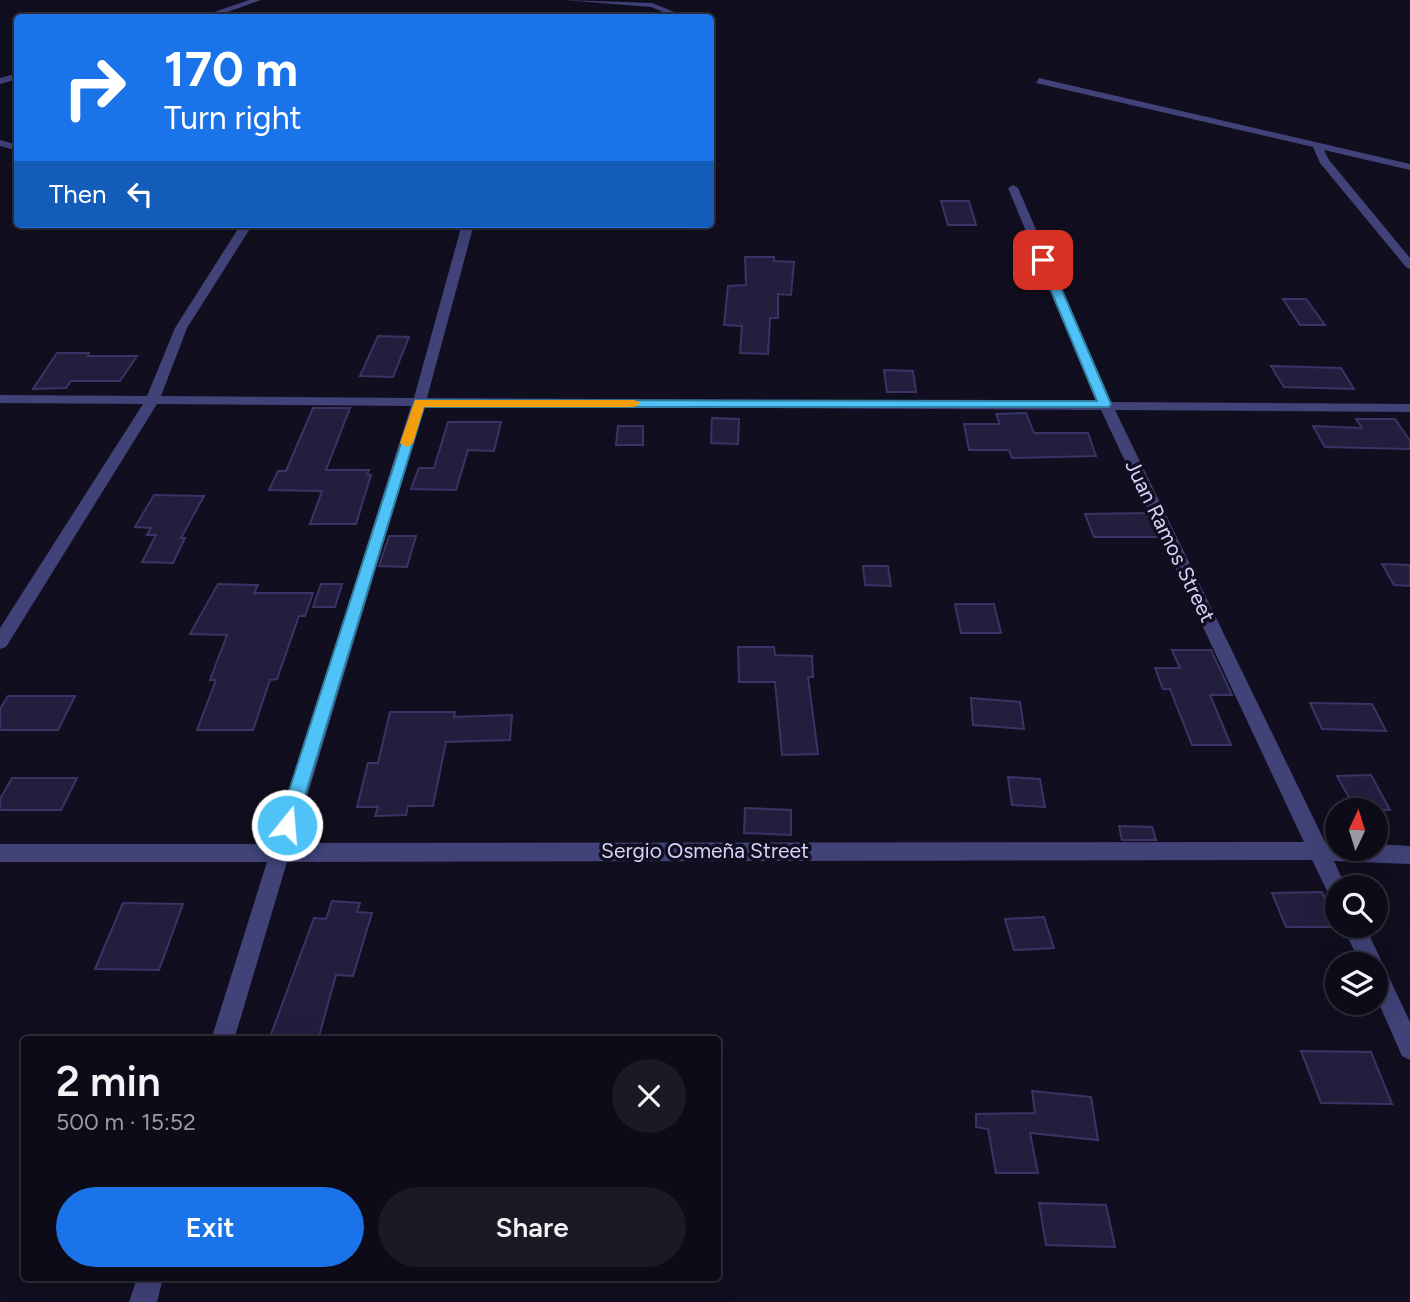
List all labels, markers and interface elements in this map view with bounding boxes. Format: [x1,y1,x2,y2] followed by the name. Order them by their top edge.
[164,39,298,98] text: 170 m
[49,42,140,133] icon: right
[164,99,302,137] text: Turn right
[121,175,159,213] icon: left
[49,178,107,210] text: Then
[1013,230,1073,290] pin
[1024,241,1062,279] icon: arrive
[1120,455,1221,626] street label: Juan Ramos Street
[250,788,324,862] position arrow
[1325,798,1388,861] north arrow
[1325,798,1388,1015] map controls
[601,838,809,863] street label: Sergio Osmeña Street
[1325,875,1388,938] button: search
[1325,952,1388,1015] button: layers
[56,1056,161,1107] text: 2 min
[612,1059,686,1133] button: close
[56,1108,196,1136] text: 500 m · 15:52
[56,1187,364,1267] button: Exit
[378,1187,686,1267] button: Share

